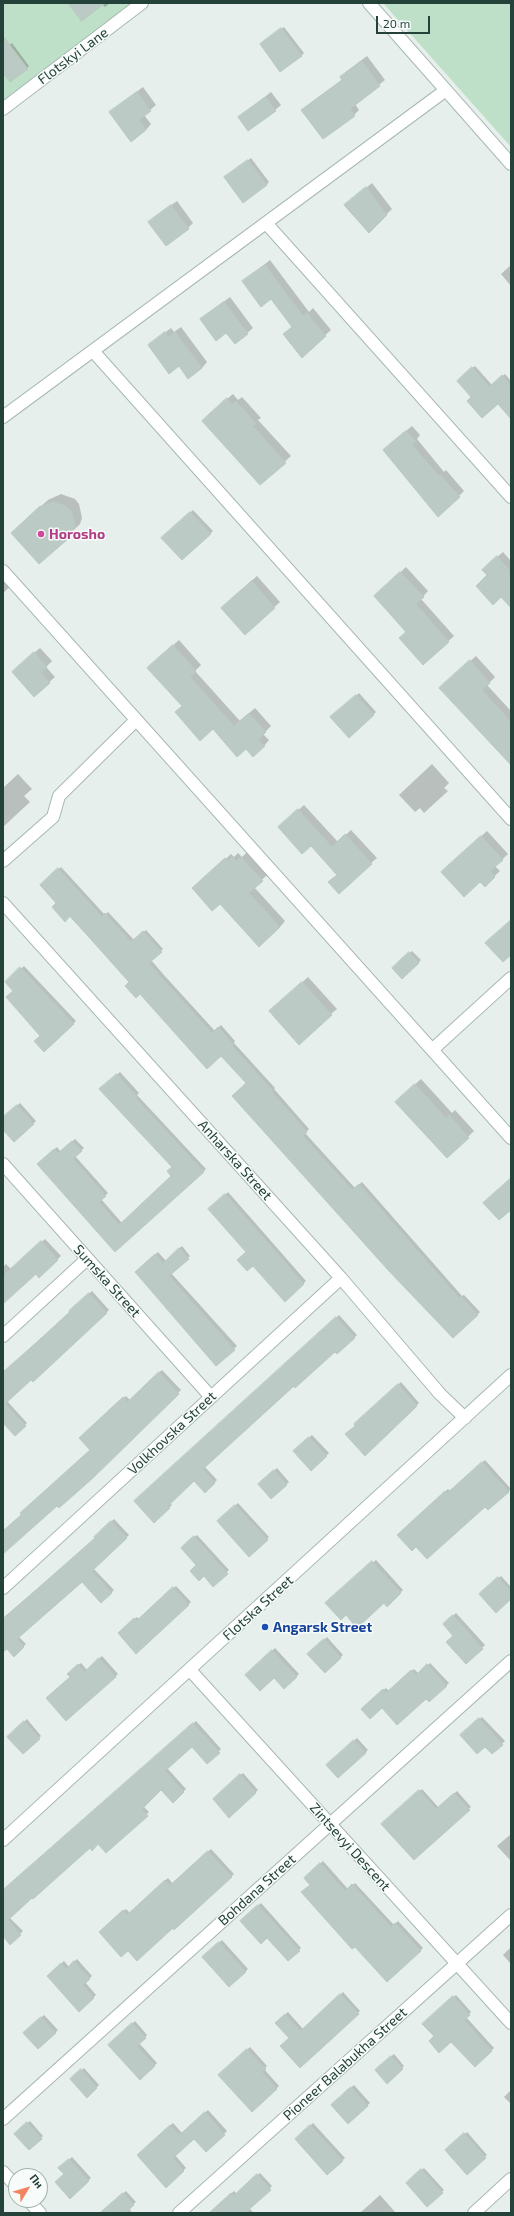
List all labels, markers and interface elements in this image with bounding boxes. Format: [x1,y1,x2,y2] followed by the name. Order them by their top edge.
[378,8,432,34] scale bar
[383,16,410,30] text: 20 m
[35,24,111,88] street label: Flotskyi Lane
[49,526,105,542] place label: Horosho
[36,529,46,539] marker: Horosho
[195,1116,275,1204] street label: Anharska Street
[70,1241,144,1321] street label: Sumska Street
[124,1388,220,1478] street label: Volkhovska Street
[219,1572,297,1644] street label: Flotska Street
[273,1619,372,1635] place label: Angarsk Street
[260,1622,270,1632] marker: Angarsk Street
[306,1800,394,1894] street label: Zintsevyi Descent
[215,1851,299,1929] street label: Bohdana Street
[280,2004,410,2124] street label: Pioneer Balabukha Street
[8,2168,48,2208] north arrow
[28,2171,47,2191] text: Пн

